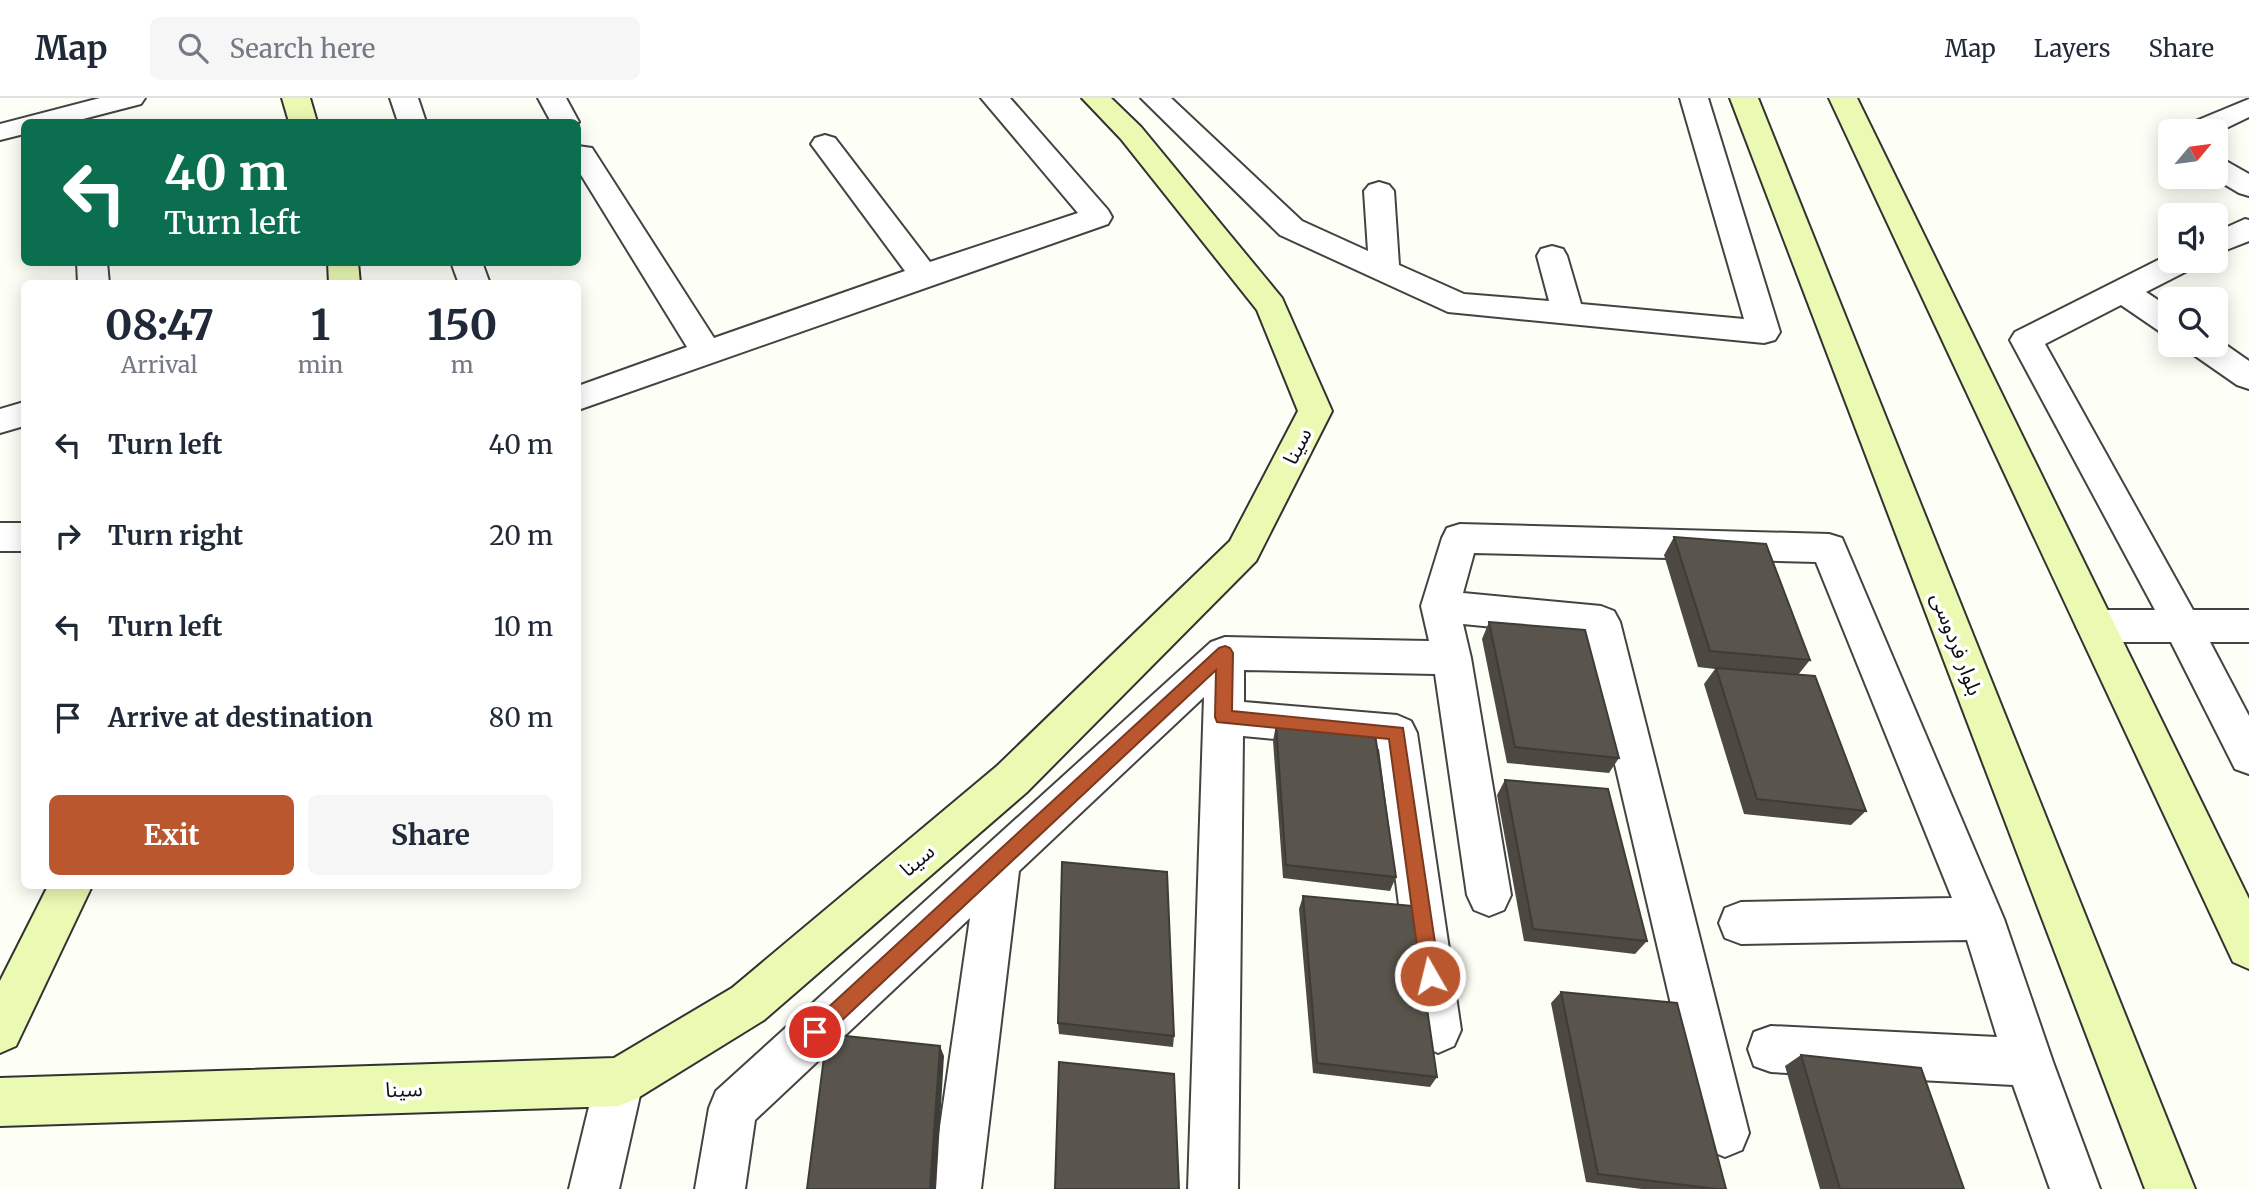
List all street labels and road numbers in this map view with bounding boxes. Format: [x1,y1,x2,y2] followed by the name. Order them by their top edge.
[1276,423,1318,469] street label: سینا
[1925,589,1989,699] street label: بلوار فردوسی
[894,838,940,882] street label: سینا
[385,1075,423,1103] street label: سینا

